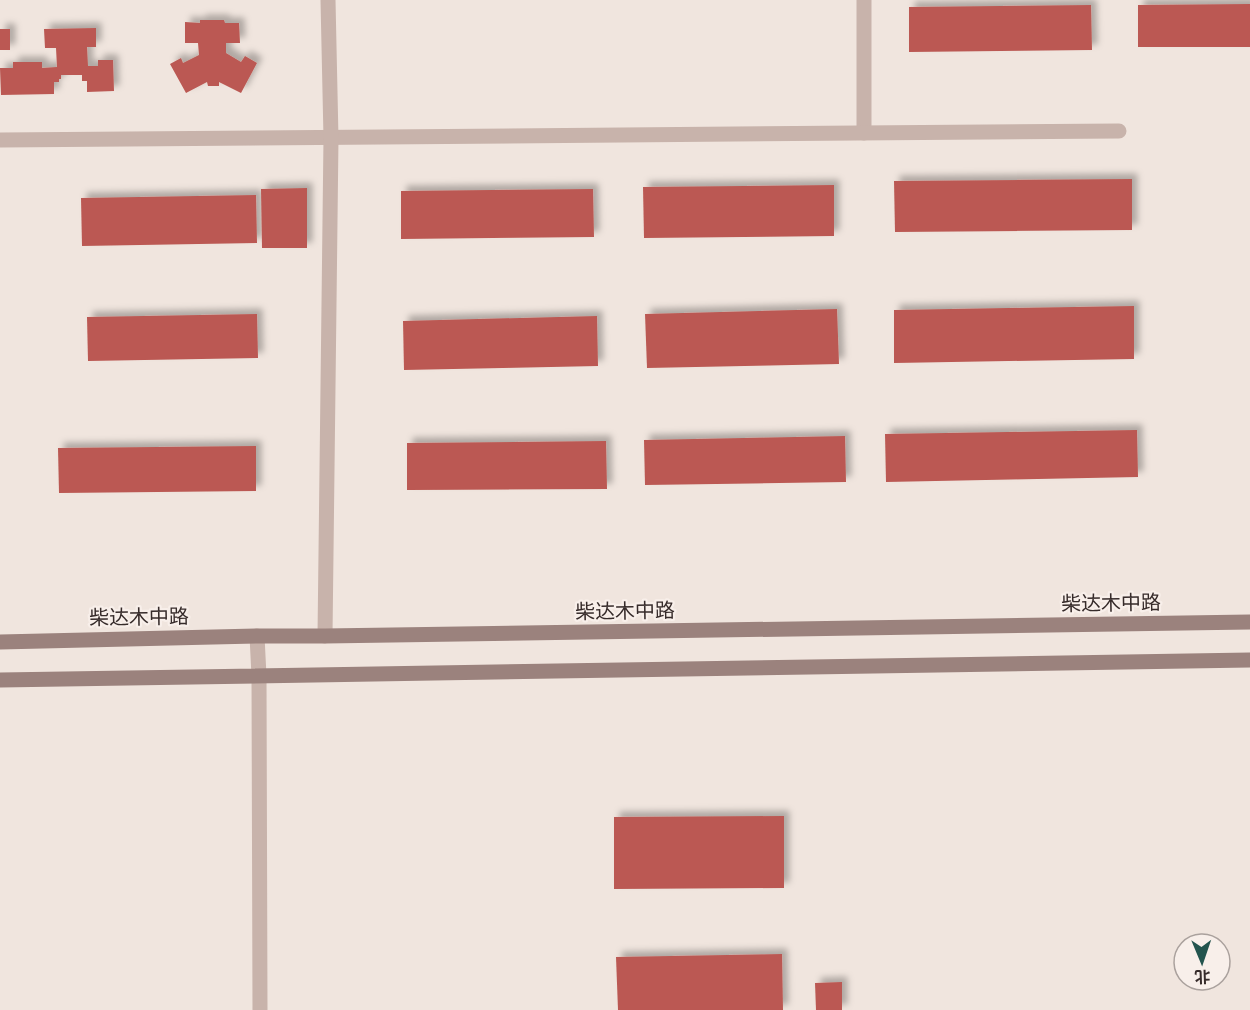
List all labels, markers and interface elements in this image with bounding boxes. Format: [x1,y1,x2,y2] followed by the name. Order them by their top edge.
[1061,590,1161,616] street label: 柴达木中路
[575,598,675,624] street label: 柴达木中路
[89,604,189,630] street label: 柴达木中路
[1172,932,1232,992] north arrow
[1194,967,1211,986] text: 北

